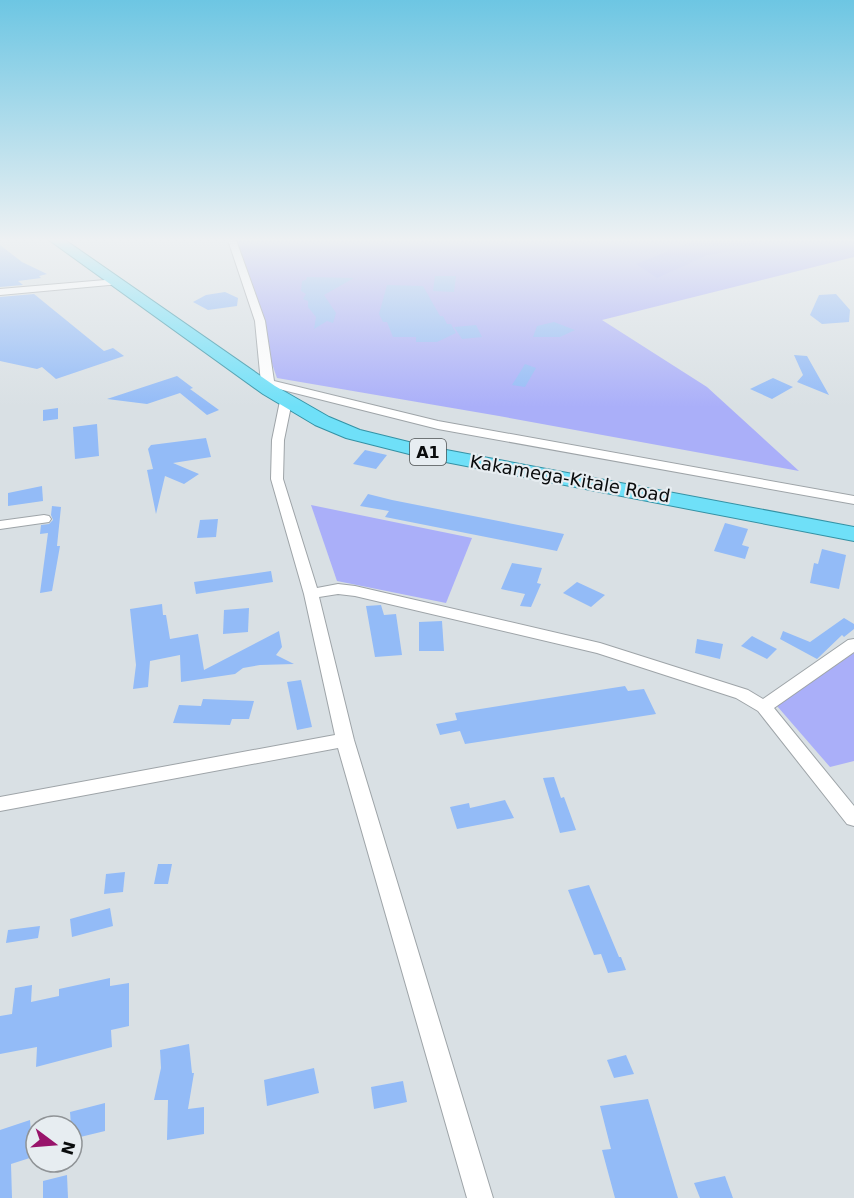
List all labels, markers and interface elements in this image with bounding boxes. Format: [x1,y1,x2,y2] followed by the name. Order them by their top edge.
[410,439,446,465] road number: A1
[468,451,672,506] street label: Kakamega-Kitale Road
[24,1114,84,1174] north arrow
[57,1139,79,1157] text: N

